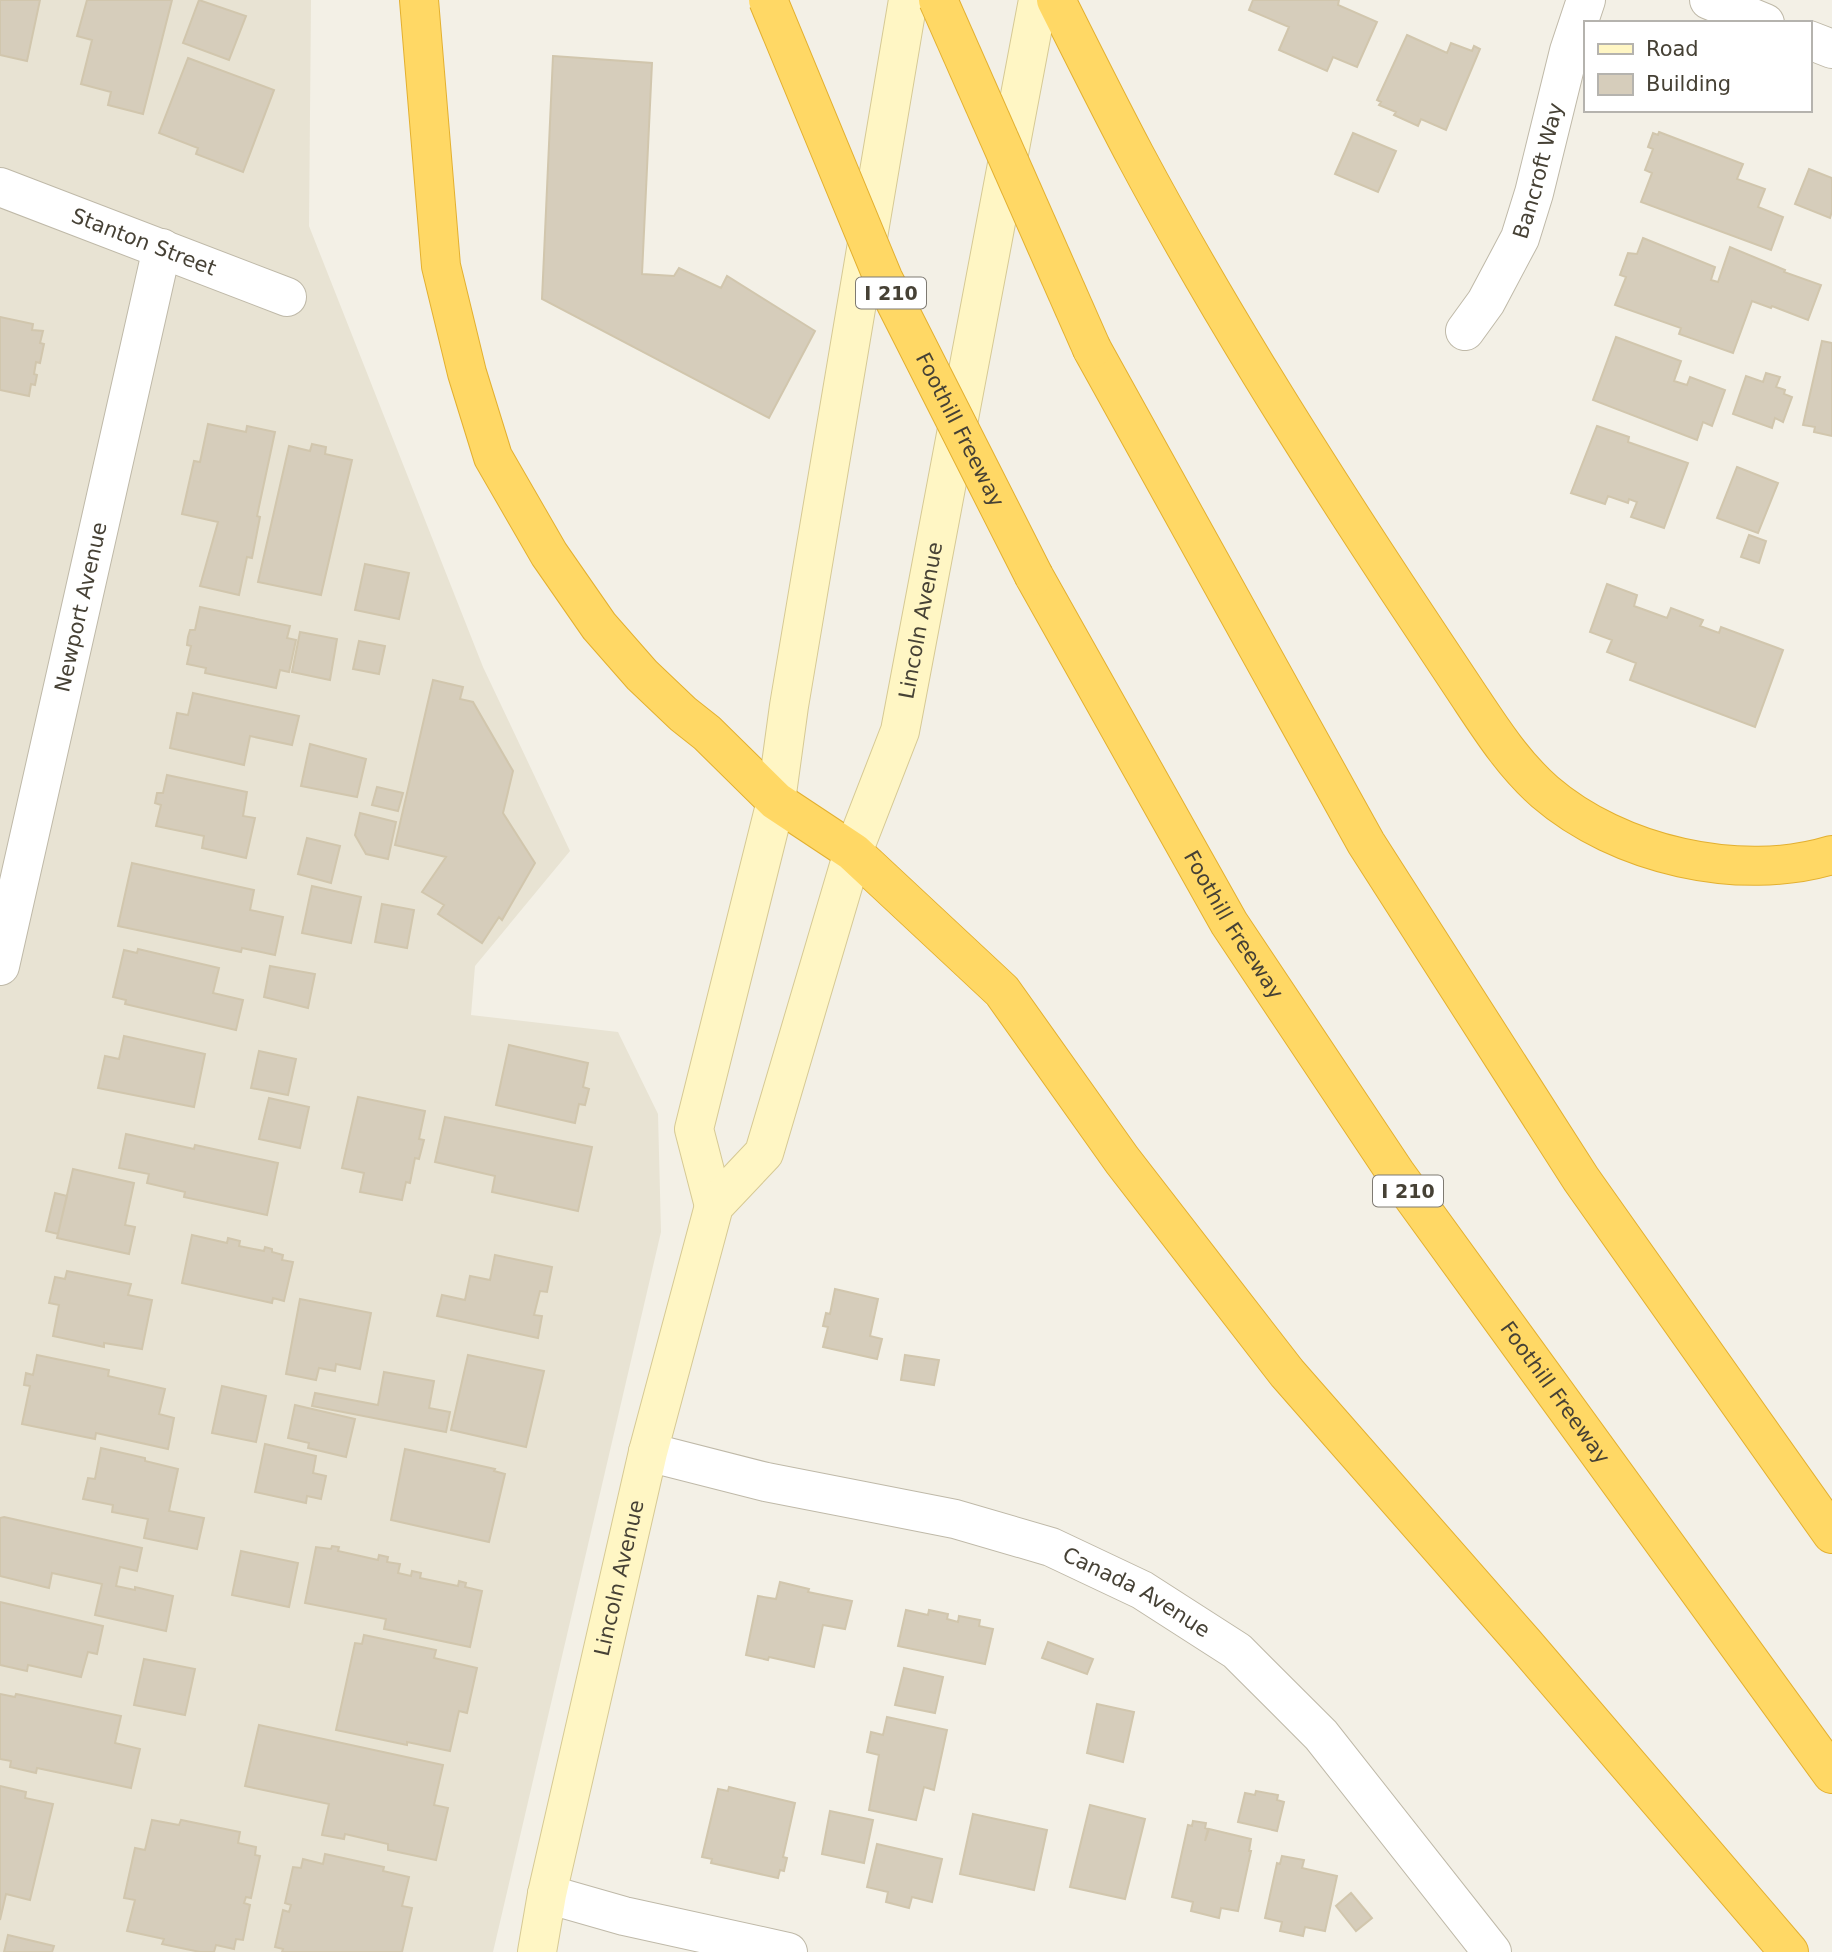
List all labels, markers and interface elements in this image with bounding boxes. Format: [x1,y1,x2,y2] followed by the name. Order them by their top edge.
[1584,21,1811,112] legend
[1646,37,1699,61] text: Road
[1646,72,1731,96] text: Building
[1508,100,1568,242] street label: Bancroft Way
[68,204,219,281] street label: Stanton Street
[856,278,926,308] road number: I 210
[911,349,1009,511] street label: Foothill Freeway
[50,520,112,694] street label: Newport Avenue
[894,540,947,701] street label: Lincoln Avenue
[1179,847,1288,1004] street label: Foothill Freeway
[1373,1176,1443,1206] road number: I 210
[1495,1317,1615,1469] street label: Foothill Freeway
[590,1498,649,1658] street label: Lincoln Avenue
[1059,1542,1214,1642] street label: Canada Avenue

